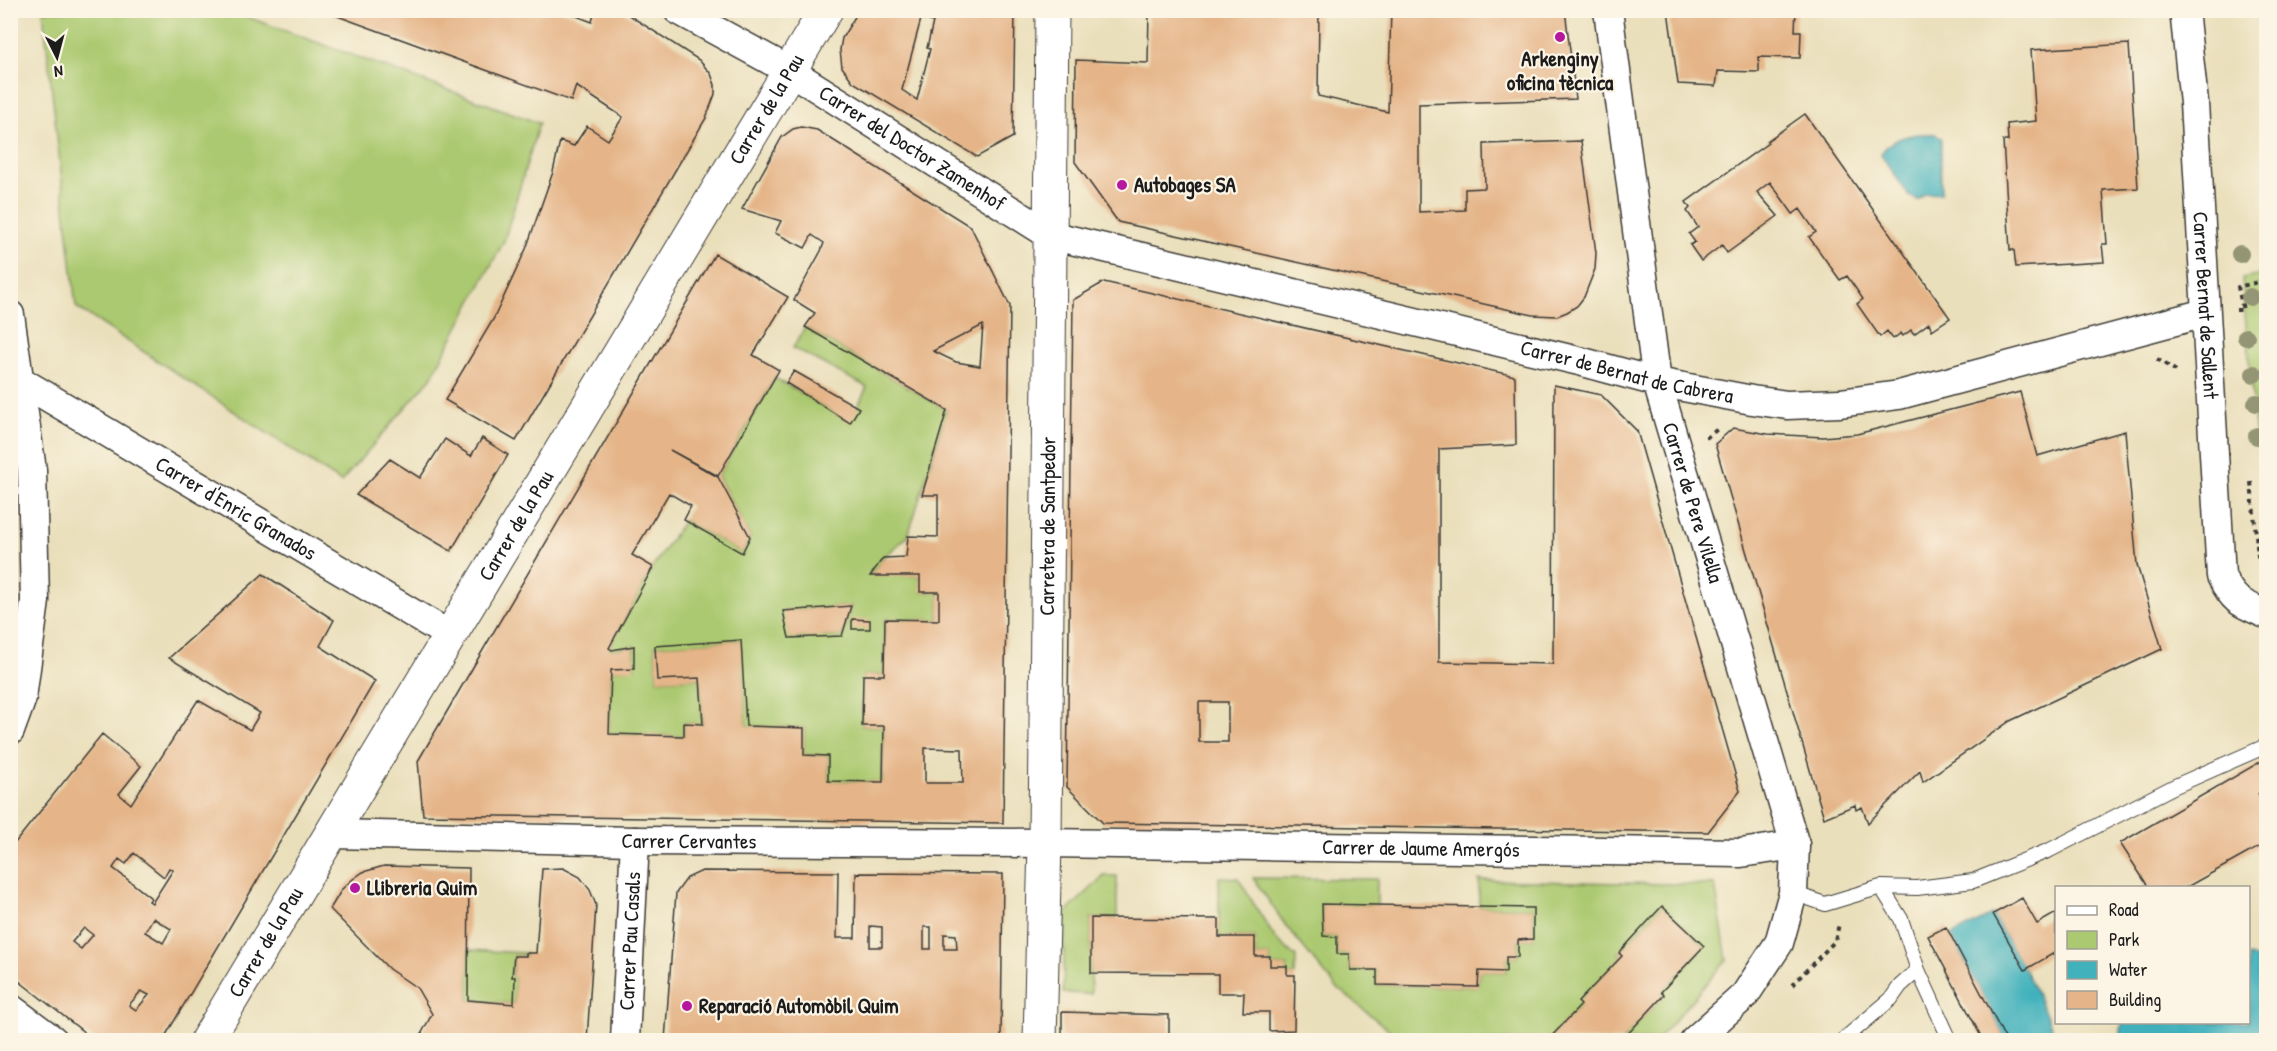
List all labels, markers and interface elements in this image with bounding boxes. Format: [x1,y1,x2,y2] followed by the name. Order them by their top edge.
[27,27,87,87] north arrow
[1553,30,1567,44] marker: Arkenginy oficina tècnica
[1507,44,1614,97] place label: Arkenginy oficina tècnica
[722,48,811,170] street label: Carrer de la Pau
[53,61,64,83] text: N
[814,78,1012,218] street label: Carrer del Doctor Zamenhof
[1134,170,1236,200] place label: Autobages SA
[1115,178,1129,192] marker: Autobages SA
[2186,211,2226,400] street label: Carrer Bernat de Sallent
[1518,333,1736,410] street label: Carrer de Bernat de Cabrera
[1656,419,1731,586] street label: Carrer de Pere Vilella
[1032,436,1062,616] street label: Carretera de Santpedor
[150,449,322,567] street label: Carrer d'Enric Granados
[471,464,560,586] street label: Carrer de la Pau
[621,826,757,856] street label: Carrer Cervantes
[1322,832,1520,864] street label: Carrer de Jaume Amergós
[612,871,647,1011] street label: Carrer Pau Casals
[367,873,477,902] place label: Llibreria Quim
[221,881,310,1003] street label: Carrer de la Pau
[348,881,362,895] marker: Llibreria Quim
[2055,886,2250,1024] legend
[2109,897,2139,922] text: Road
[2109,927,2140,952] text: Park
[2109,957,2147,982] text: Water
[2109,987,2161,1012] text: Building
[699,991,899,1021] place label: Reparació Automòbil Quim
[680,999,694,1013] marker: Reparació Automòbil Quim

